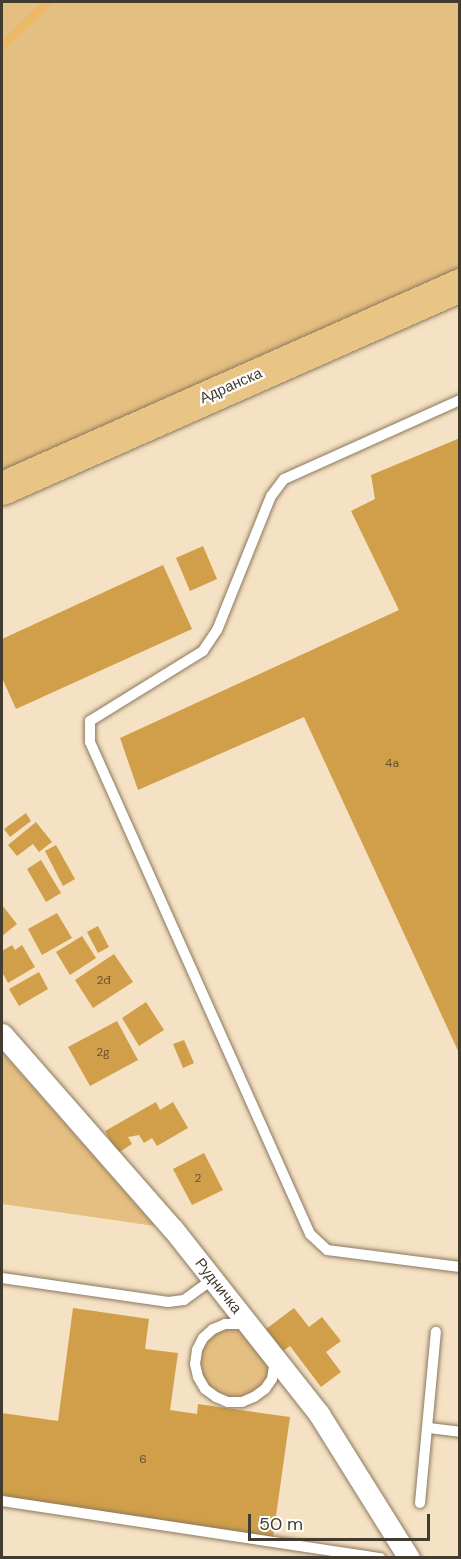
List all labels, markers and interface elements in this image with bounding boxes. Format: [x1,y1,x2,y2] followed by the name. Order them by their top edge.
[197,364,265,408] street label: Адранска
[385,757,399,771] house number: 4a
[97,974,111,988] house number: 2đ
[96,1046,110,1060] house number: 2g
[195,1172,201,1186] house number: 2
[191,1255,245,1317] street label: Рудничка
[139,1453,147,1467] house number: 6
[251,1502,432,1540] scale bar
[259,1512,303,1536] text: 50 m

